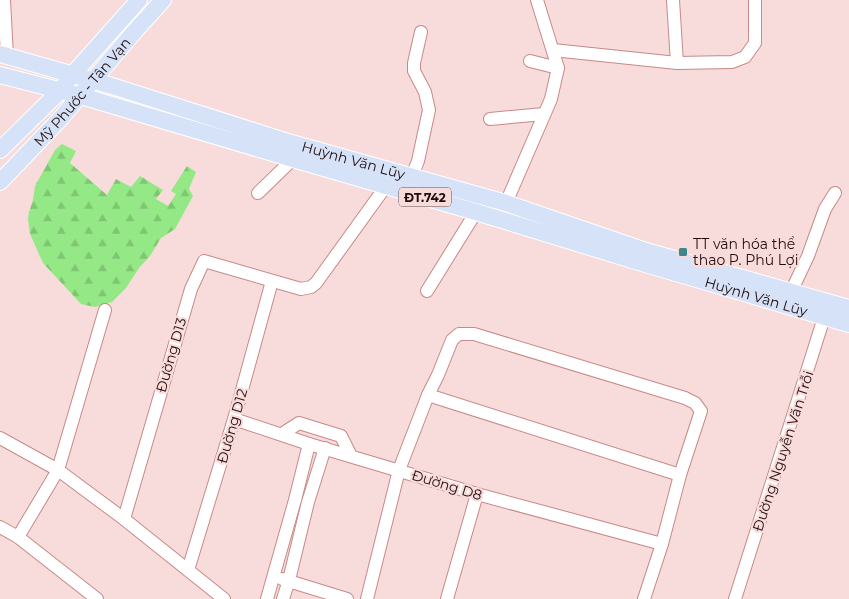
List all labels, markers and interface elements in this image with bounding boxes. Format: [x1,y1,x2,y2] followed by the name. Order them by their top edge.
[30,34,134,150] street label: Mỹ Phước - Tân Vạn
[300,137,407,183] street label: Huỳnh Văn Lũy
[399,188,451,206] road number: ĐT.742
[693,235,798,269] place label: TT văn hóa thể thao P. Phú Lợi
[677,246,689,258] marker: TT văn hóa thể thao P. Phú Lợi
[703,273,810,320] street label: Huỳnh Văn Lũy
[152,316,190,394] street label: Đường D13
[749,368,817,534] street label: Đường Nguyễn Văn Trỗi
[213,387,251,465] street label: Đường D12
[410,466,485,504] street label: Đường D8

